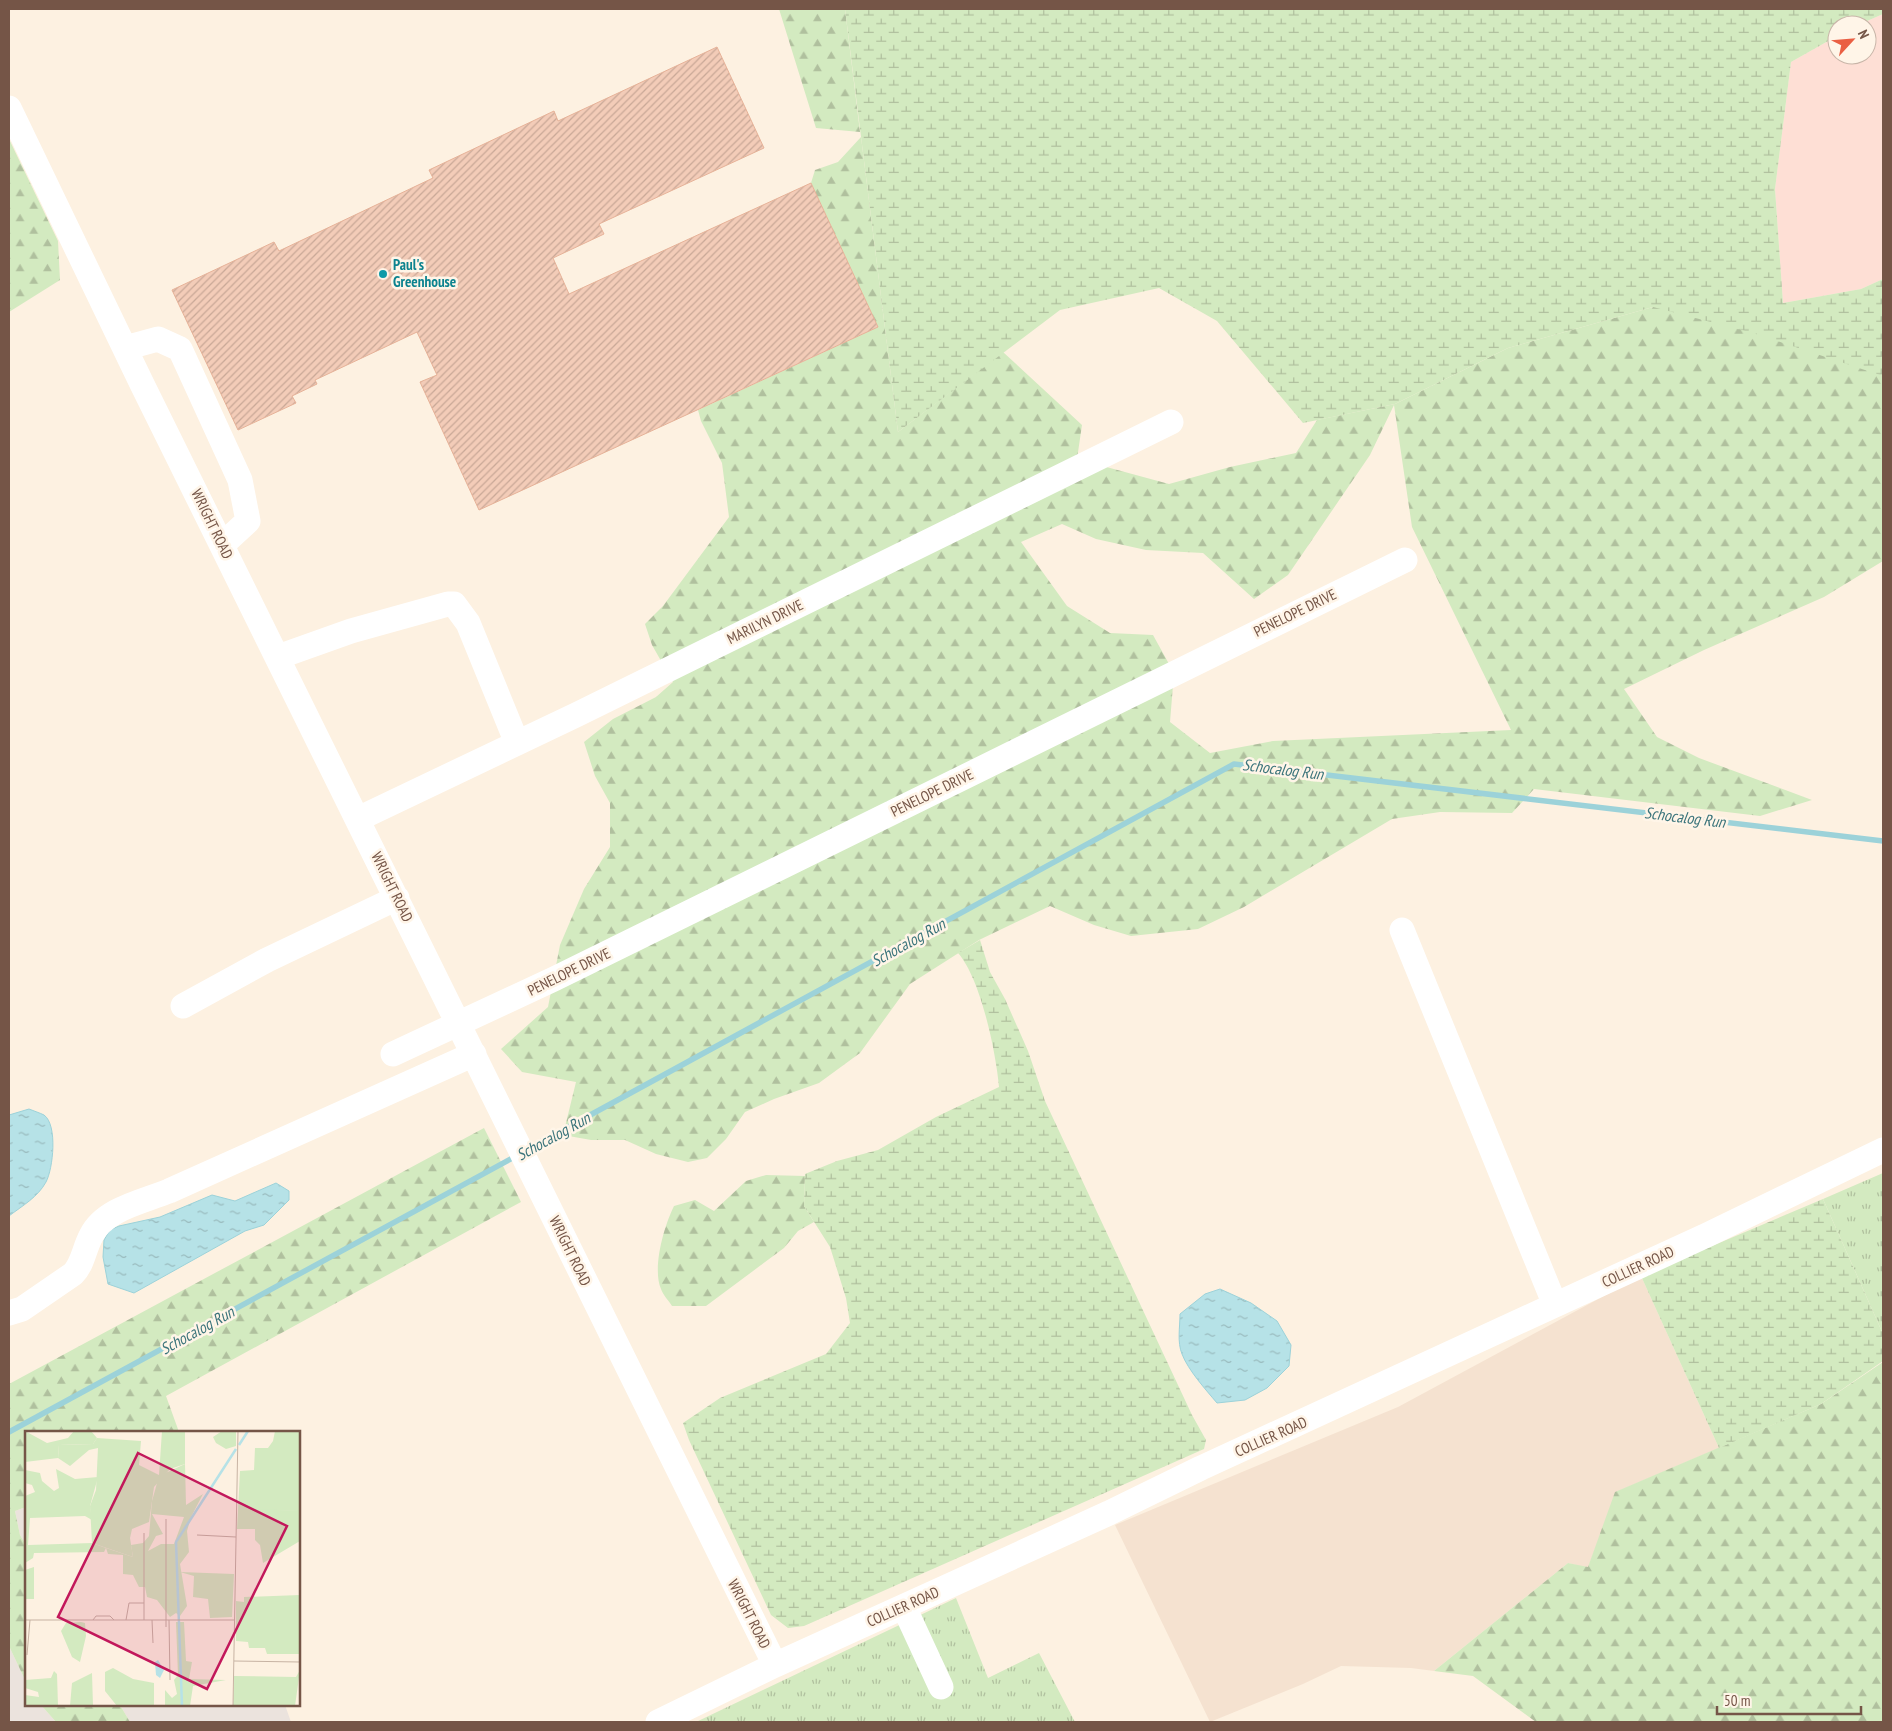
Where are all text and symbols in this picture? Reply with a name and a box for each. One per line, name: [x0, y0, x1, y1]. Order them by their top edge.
north arrow: [1827, 15, 1877, 65]
text: N: [1854, 27, 1873, 42]
place label: Paul's Greenhouse: [393, 255, 456, 291]
marker: Paul's Greenhouse: [377, 268, 389, 280]
street label: WRIGHT ROAD: [187, 486, 238, 562]
street label: PENELOPE DRIVE: [1250, 584, 1339, 641]
street label: MARILYN DRIVE: [724, 595, 806, 648]
water label: Schocalog Run: [1241, 754, 1325, 784]
street label: PENELOPE DRIVE: [887, 764, 976, 821]
water label: Schocalog Run: [1643, 802, 1727, 832]
street label: WRIGHT ROAD: [367, 849, 418, 925]
water label: Schocalog Run: [868, 913, 949, 970]
street label: PENELOPE DRIVE: [524, 943, 613, 1000]
water label: Schocalog Run: [513, 1107, 594, 1164]
street label: WRIGHT ROAD: [545, 1213, 596, 1289]
street label: COLLIER ROAD: [1599, 1242, 1677, 1291]
water label: Schocalog Run: [157, 1301, 238, 1358]
street label: COLLIER ROAD: [1232, 1412, 1310, 1461]
inset map: [25, 1431, 300, 1706]
street label: WRIGHT ROAD: [724, 1576, 775, 1652]
street label: COLLIER ROAD: [864, 1582, 942, 1631]
scale bar: [1717, 1684, 1861, 1716]
text: 50 m: [1724, 1691, 1750, 1710]

